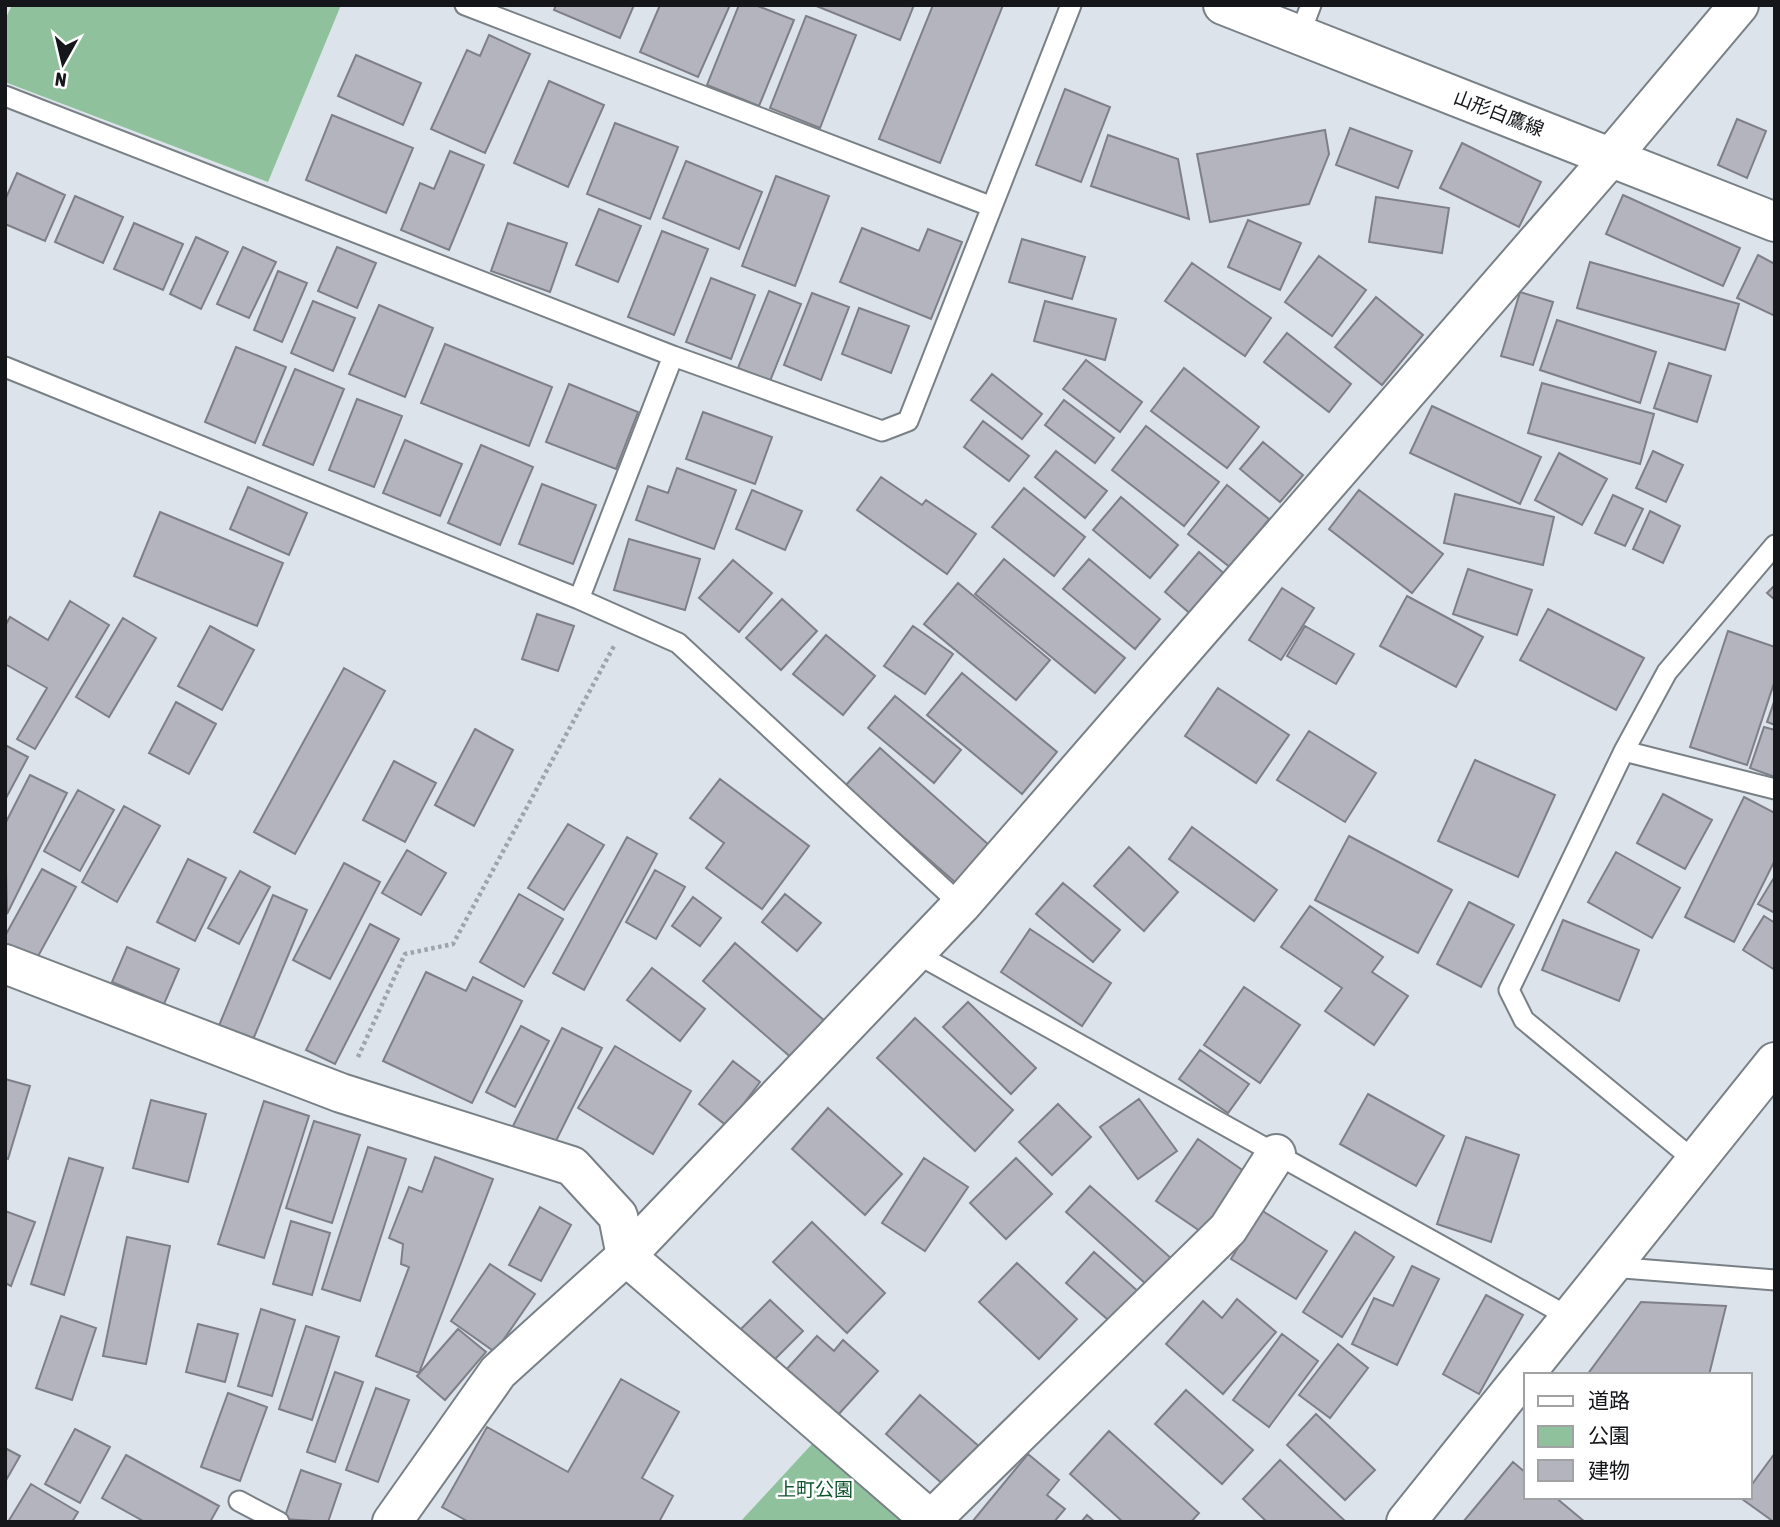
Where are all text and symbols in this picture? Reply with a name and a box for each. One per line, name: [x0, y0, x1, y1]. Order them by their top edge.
north arrow: [28, 28, 98, 98]
text: N: [54, 68, 68, 92]
street label: 山形白鷹線: [1451, 86, 1547, 140]
legend: [1524, 1373, 1752, 1499]
text: 道路: [1588, 1388, 1630, 1412]
text: 公園: [1588, 1423, 1630, 1447]
text: 建物: [1588, 1458, 1630, 1482]
park label: 上町公園: [777, 1478, 853, 1500]

